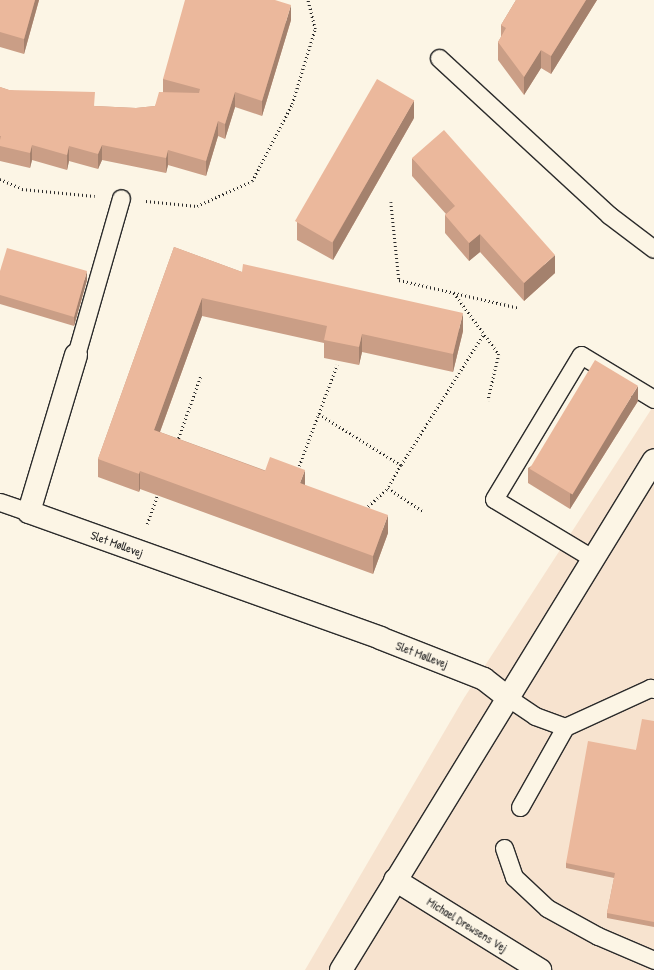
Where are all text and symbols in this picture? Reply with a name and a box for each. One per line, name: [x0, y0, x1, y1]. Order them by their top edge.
street label: Slet Møllevej: [89, 528, 145, 560]
street label: Slet Møllevej: [394, 638, 450, 672]
street label: Michael Drewsens Vej: [424, 894, 510, 956]

